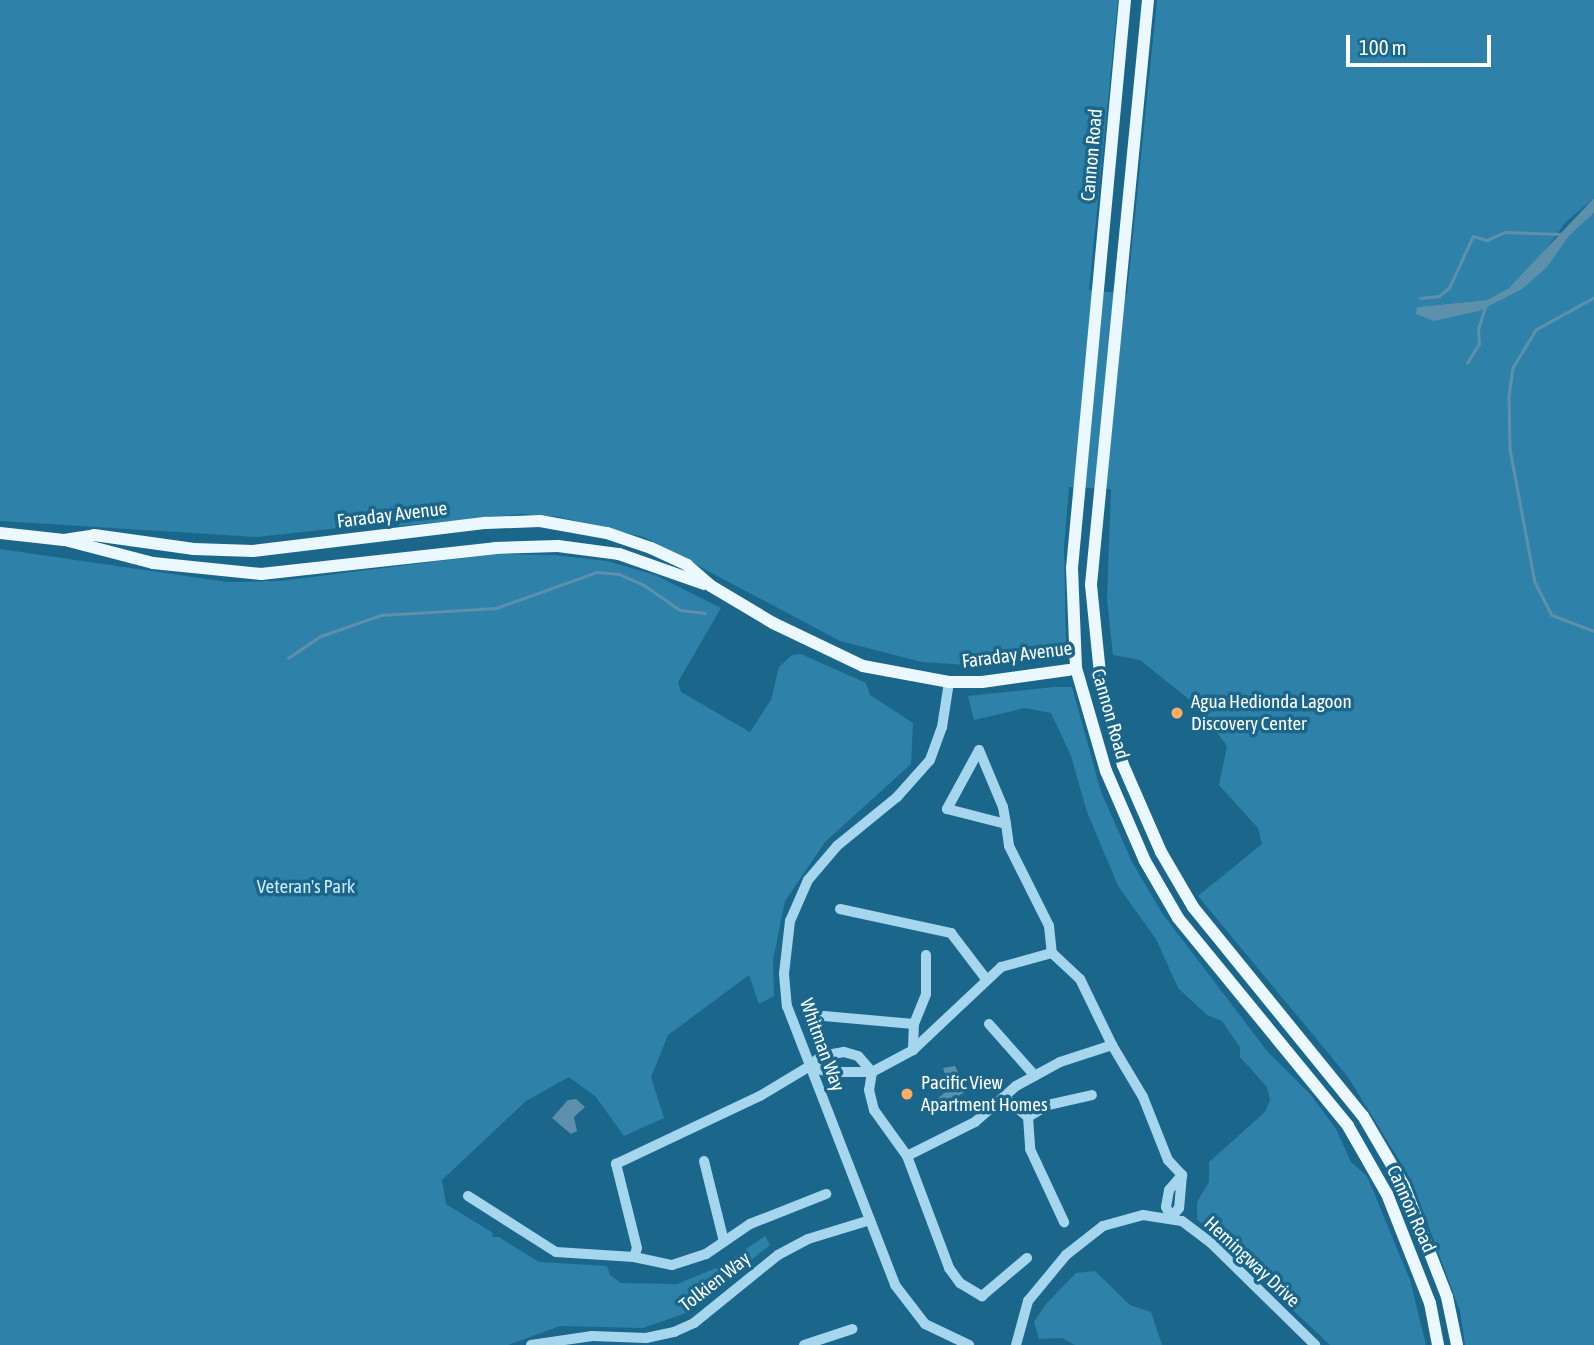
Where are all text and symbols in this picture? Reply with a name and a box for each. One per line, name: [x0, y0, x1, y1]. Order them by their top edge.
scale bar: [1349, 21, 1494, 65]
text: 100 m: [1359, 35, 1407, 59]
street label: Cannon Road: [1077, 108, 1107, 202]
street label: Faraday Avenue: [336, 497, 448, 533]
street label: Faraday Avenue: [961, 637, 1073, 673]
street label: Cannon Road: [1086, 666, 1134, 762]
place label: Agua Hedionda Lagoon Discovery Center: [1191, 691, 1352, 735]
marker: Agua Hedionda Lagoon Discovery Center: [1169, 705, 1185, 721]
park label: Veteran's Park: [257, 876, 355, 898]
street label: Whitman Way: [795, 996, 849, 1094]
place label: Pacific View Apartment Homes: [921, 1072, 1048, 1116]
marker: Pacific View Apartment Homes: [899, 1086, 915, 1102]
street label: Cannon Road: [1382, 1162, 1440, 1256]
street label: Hemingway Drive: [1199, 1212, 1305, 1312]
street label: Tolkien Way: [675, 1247, 755, 1317]

